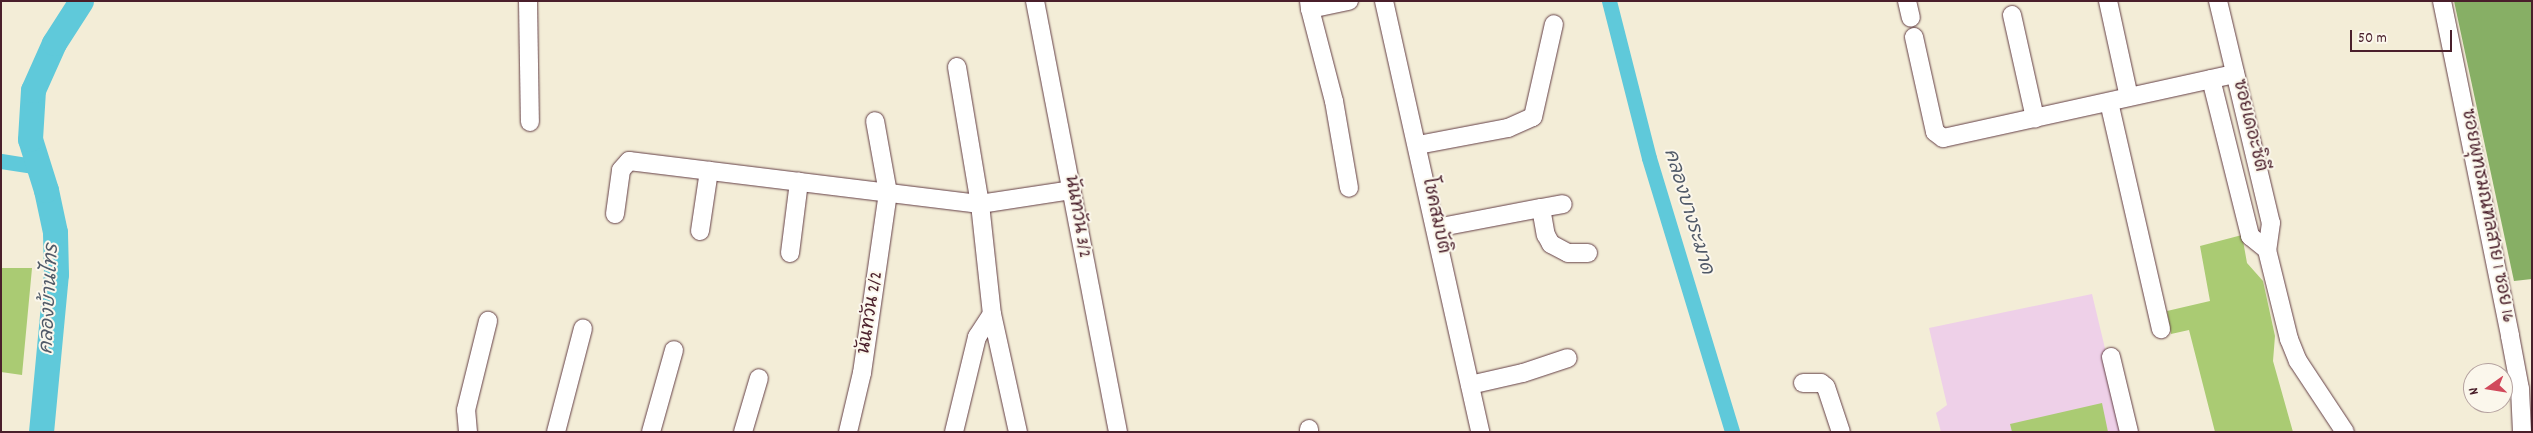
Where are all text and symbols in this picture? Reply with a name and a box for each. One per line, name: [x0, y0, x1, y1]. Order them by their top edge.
scale bar: [2353, 20, 2456, 52]
text: 50 m: [2358, 28, 2387, 50]
street label: ซอยเดอะซิตี: [2226, 78, 2270, 174]
street label: ซอยพุทธมณฑลสาย 1 ซอย 16: [2455, 107, 2517, 325]
water label: คลองบางระมาด: [1657, 147, 1717, 277]
street label: นันทวัน 3/2: [1058, 174, 1094, 260]
street label: โชคสมบัติ: [1415, 176, 1453, 256]
water label: คลองบ้านไทร: [37, 243, 65, 355]
street label: นันทวัน 2/2: [855, 270, 889, 356]
north arrow: [2463, 363, 2513, 413]
text: N: [2464, 386, 2485, 397]

